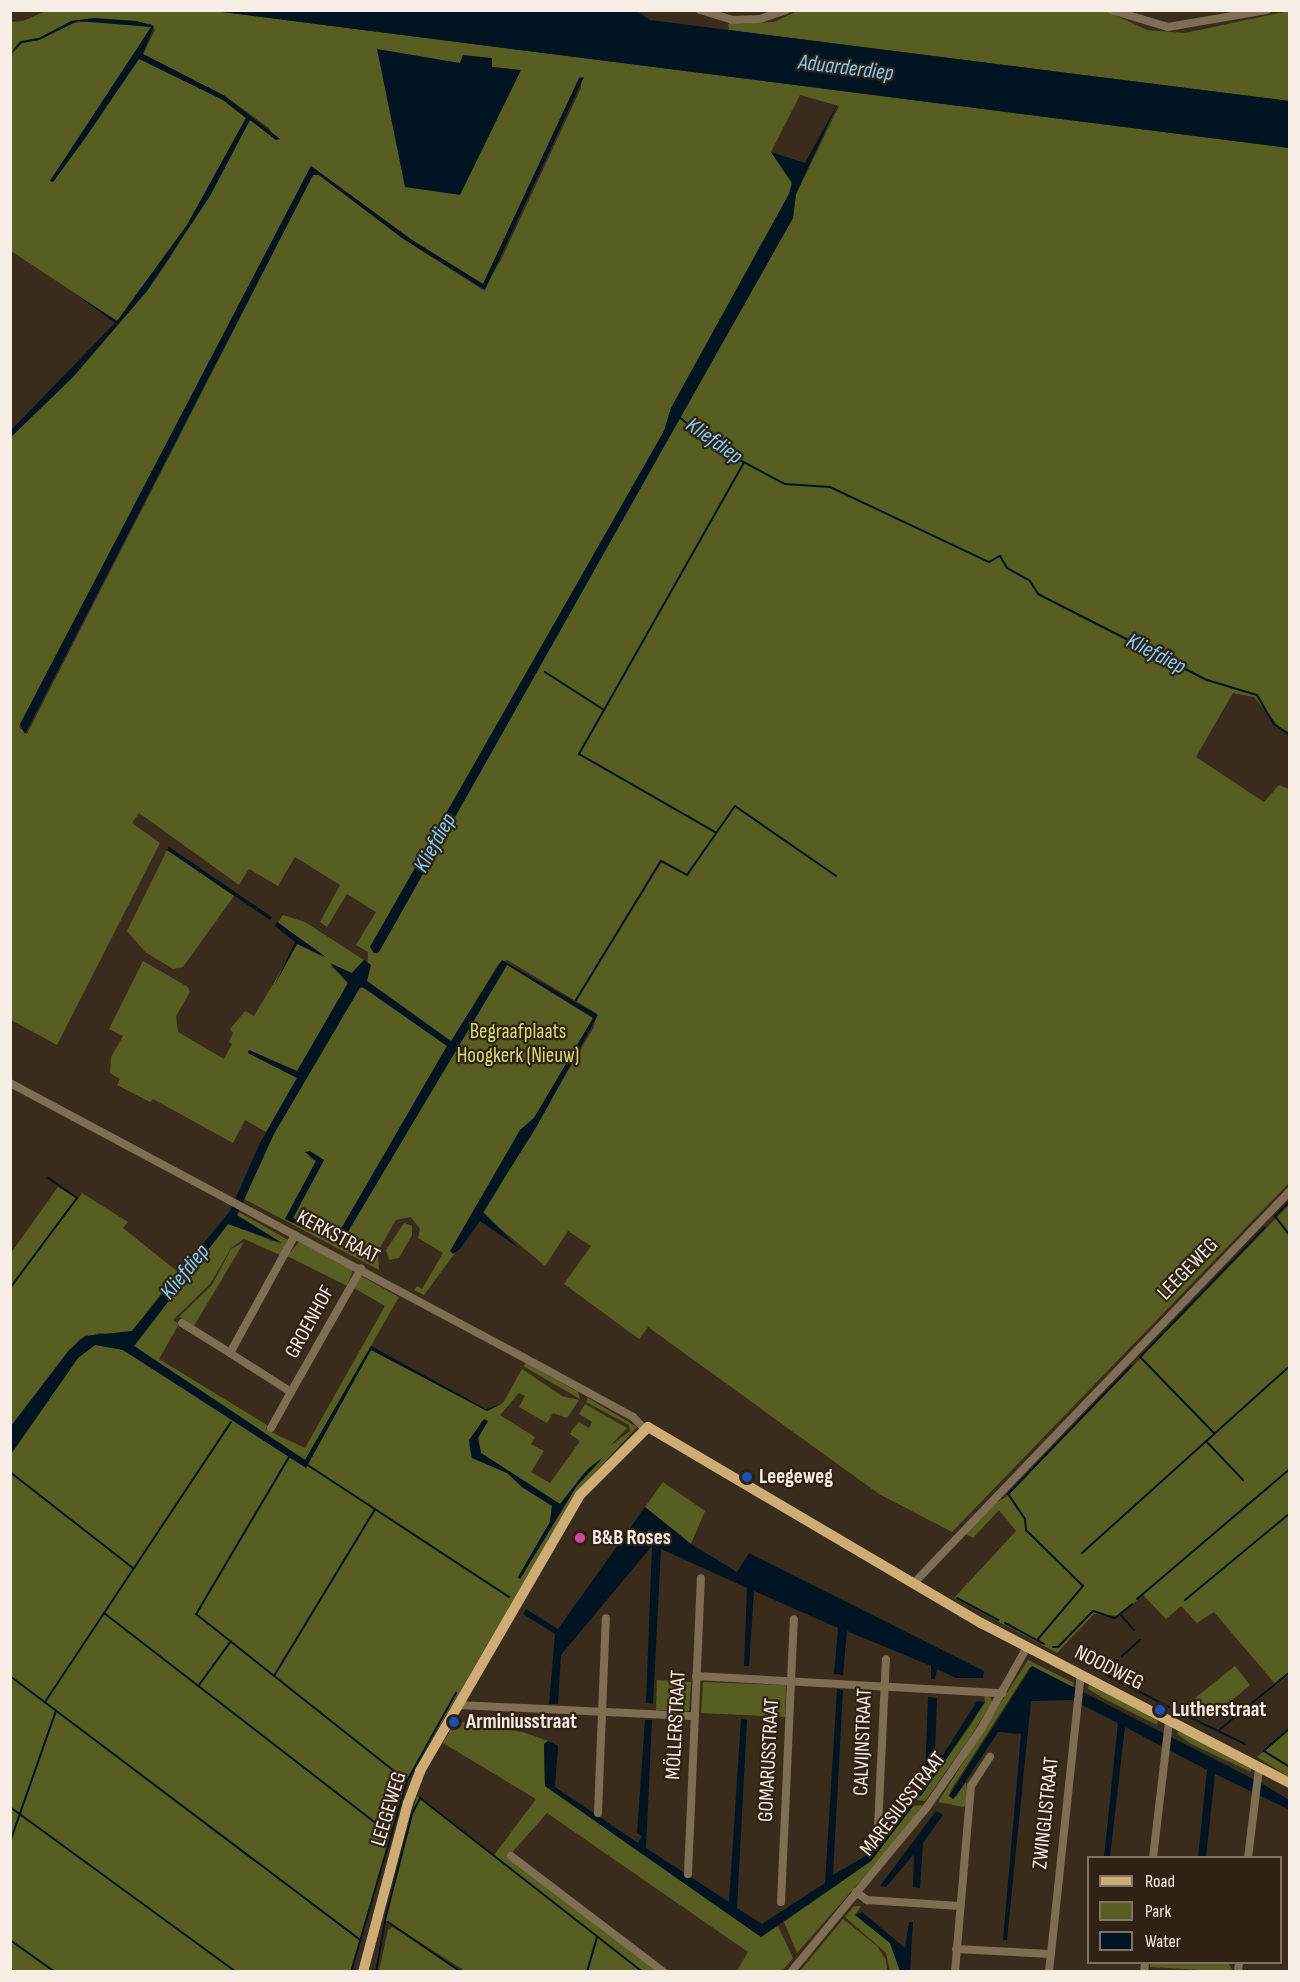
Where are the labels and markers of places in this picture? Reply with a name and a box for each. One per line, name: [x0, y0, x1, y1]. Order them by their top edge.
place label: Leegeweg: [759, 1464, 833, 1490]
marker: Leegeweg: [740, 1470, 754, 1484]
place label: B&B Roses: [592, 1525, 671, 1551]
marker: B&B Roses: [573, 1531, 587, 1545]
place label: Lutherstraat: [1172, 1697, 1266, 1723]
marker: Lutherstraat: [1153, 1703, 1167, 1717]
place label: Arminiusstraat: [466, 1709, 577, 1735]
marker: Arminiusstraat: [447, 1715, 461, 1729]

